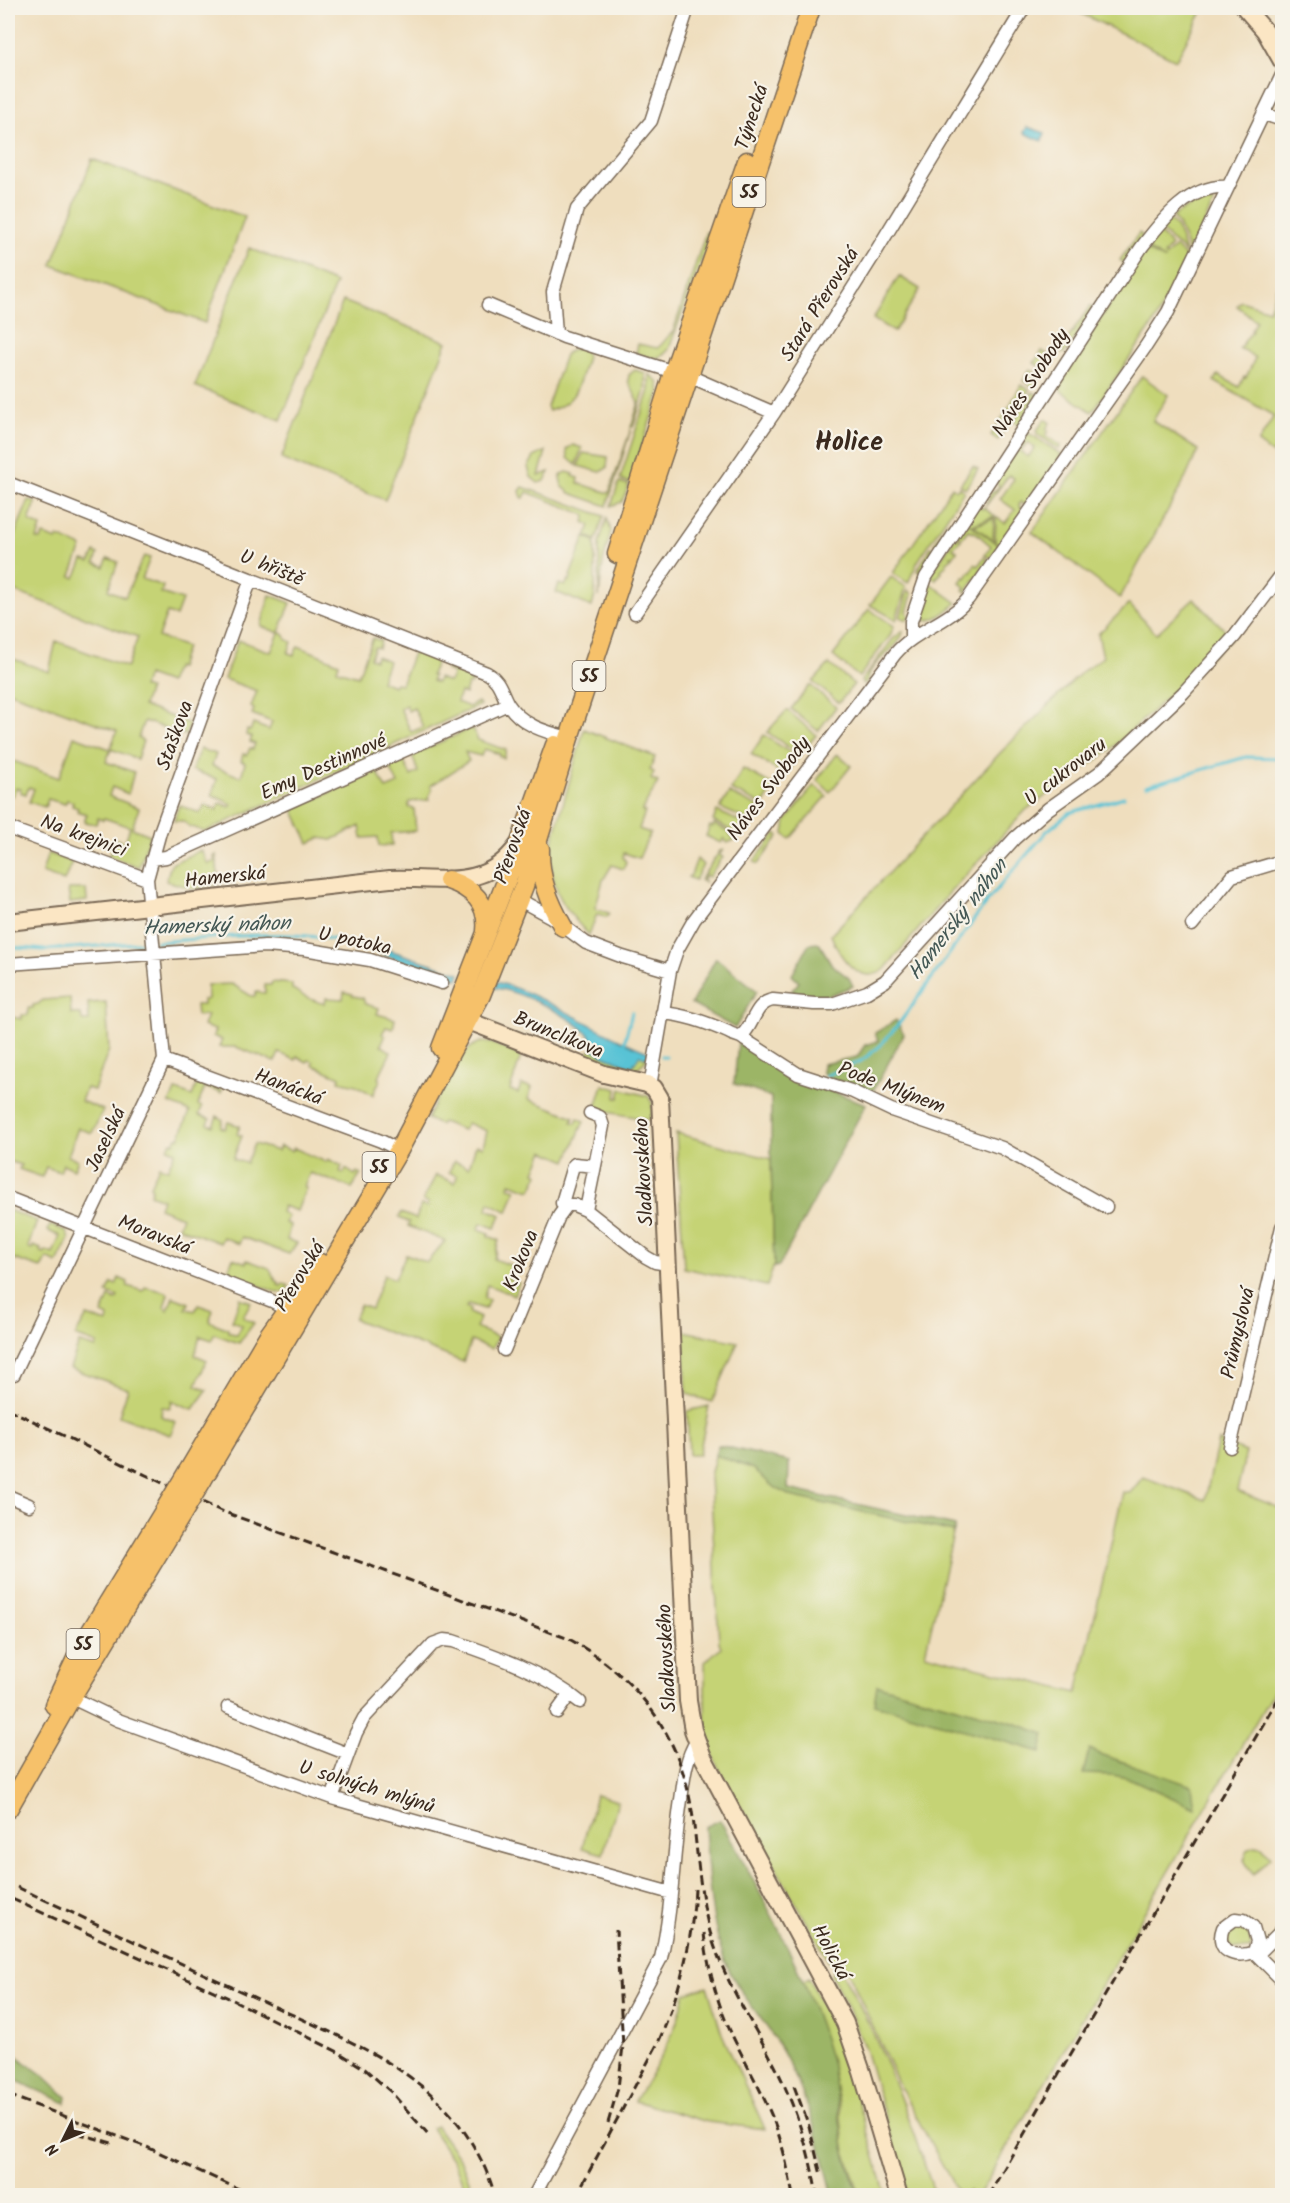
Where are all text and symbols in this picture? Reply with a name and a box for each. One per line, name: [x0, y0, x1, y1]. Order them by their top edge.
street label: Týnecká: [727, 79, 779, 155]
road number: 55: [732, 177, 766, 207]
street label: Stará Přerovská: [773, 240, 869, 368]
street label: Náves Svobody: [984, 322, 1079, 444]
district label: Holice: [815, 422, 883, 464]
street label: U hřiště: [234, 541, 309, 597]
road number: 55: [572, 661, 606, 691]
street label: Staškova: [148, 696, 203, 775]
street label: Emy Destinnové: [255, 725, 393, 810]
street label: Náves Svobody: [720, 730, 820, 848]
street label: U cukrovaru: [1018, 730, 1115, 815]
street label: Přerovská: [486, 803, 542, 889]
street label: Na krejnici: [36, 806, 132, 868]
water label: Hamerský náhon: [900, 850, 1018, 988]
street label: Hamerská: [183, 858, 269, 898]
water label: Hamerský náhon: [143, 907, 293, 946]
street label: U potoka: [315, 919, 394, 965]
street label: Brunclíkova: [508, 1003, 608, 1068]
street label: Pode Mlýnem: [833, 1054, 950, 1124]
street label: Hanácká: [250, 1060, 328, 1116]
street label: Jaselská: [78, 1101, 136, 1178]
street label: Sladkovského: [626, 1117, 664, 1227]
road number: 55: [362, 1152, 395, 1182]
street label: Moravská: [113, 1207, 197, 1266]
street label: Krokova: [495, 1225, 549, 1296]
street label: Přerovská: [267, 1234, 335, 1319]
street label: Průmyslová: [1213, 1283, 1265, 1382]
street label: Sladkovského: [649, 1603, 687, 1713]
road number: 55: [66, 1629, 100, 1659]
street label: U solných mlýnů: [295, 1752, 439, 1824]
street label: Holická: [802, 1919, 859, 1988]
north arrow: [33, 2110, 93, 2170]
text: N: [41, 2137, 66, 2161]

